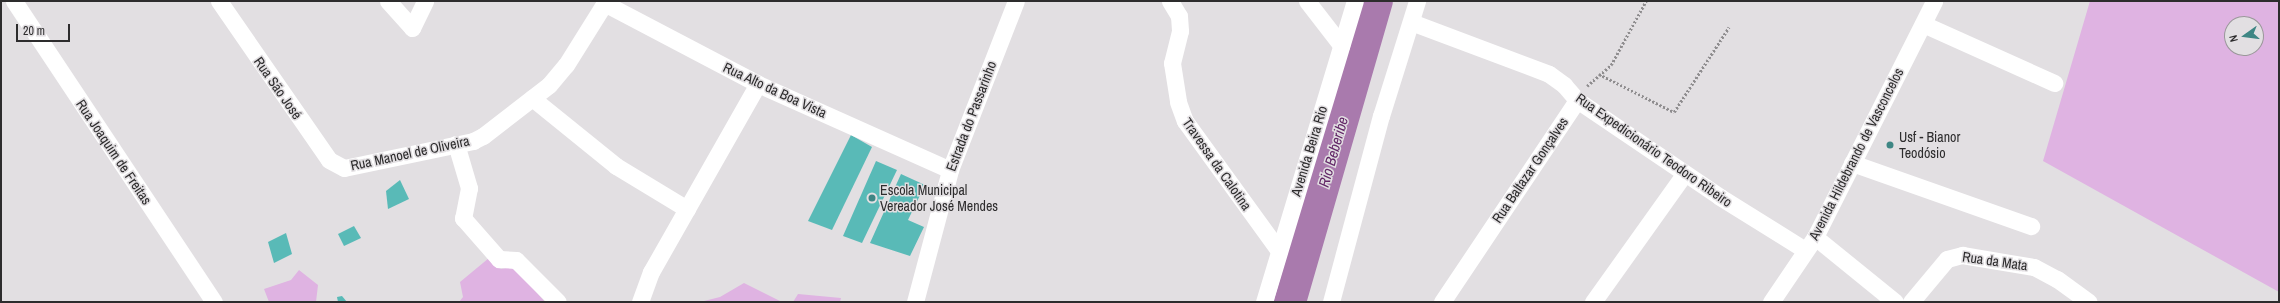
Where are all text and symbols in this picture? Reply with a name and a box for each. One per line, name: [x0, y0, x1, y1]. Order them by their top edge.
scale bar: [18, 16, 72, 42]
north arrow: [2224, 16, 2264, 56]
text: 20 m: [23, 23, 45, 39]
text: N: [2226, 34, 2241, 44]
street label: Rua São José: [250, 54, 306, 122]
street label: Estrada do Passarinho: [942, 58, 1000, 174]
street label: Rua Alto da Boa Vista: [720, 59, 830, 121]
street label: Avenida Hildebrando de Vasconcelos: [1805, 65, 1907, 243]
street label: Rua Expedicionário Teodoro Ribeiro: [1573, 89, 1735, 211]
street label: Rua Joaquim de Freitas: [73, 96, 155, 208]
street label: Avenida Beira Rio: [1287, 104, 1331, 198]
street label: Rua Baltazar Gonçalves: [1488, 114, 1572, 226]
street label: Travessa da Calotina: [1179, 115, 1255, 213]
water label: Rio Beberibe: [1314, 115, 1352, 189]
place label: Usf - Bianor Teodósio: [1899, 129, 1960, 162]
street label: Rua Manoel de Oliveira: [349, 132, 471, 174]
marker: Usf - Bianor Teodósio: [1884, 139, 1896, 151]
place label: Escola Municipal Vereador José Mendes: [880, 182, 998, 214]
marker: Escola Municipal Vereador José Mendes: [867, 193, 877, 203]
street label: Rua da Mata: [1961, 248, 2029, 274]

